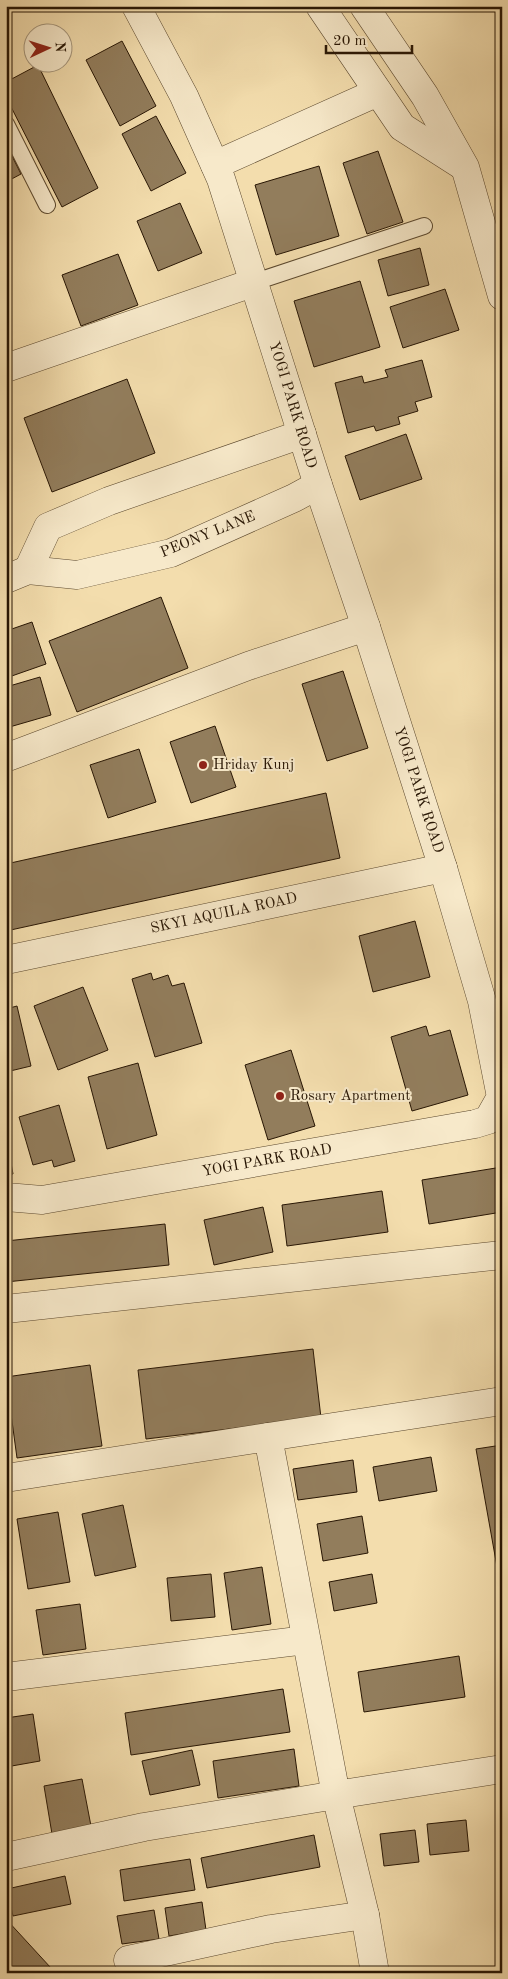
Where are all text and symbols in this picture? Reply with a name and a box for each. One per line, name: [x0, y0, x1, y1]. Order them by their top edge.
north arrow: [22, 22, 72, 72]
scale bar: [326, 22, 412, 54]
text: 20 m: [333, 34, 367, 49]
text: N: [53, 41, 67, 53]
street label: YOGI PARK ROAD: [266, 340, 318, 470]
street label: PEONY LANE: [158, 509, 258, 561]
street label: YOGI PARK ROAD: [390, 725, 446, 855]
place label: Hriday Kunj: [213, 758, 294, 773]
marker: Hriday Kunj: [197, 759, 209, 771]
street label: SKYI AQUILA ROAD: [149, 891, 299, 937]
place label: Rosary Apartment: [290, 1089, 411, 1104]
marker: Rosary Apartment: [274, 1090, 286, 1102]
street label: YOGI PARK ROAD: [201, 1142, 333, 1180]

